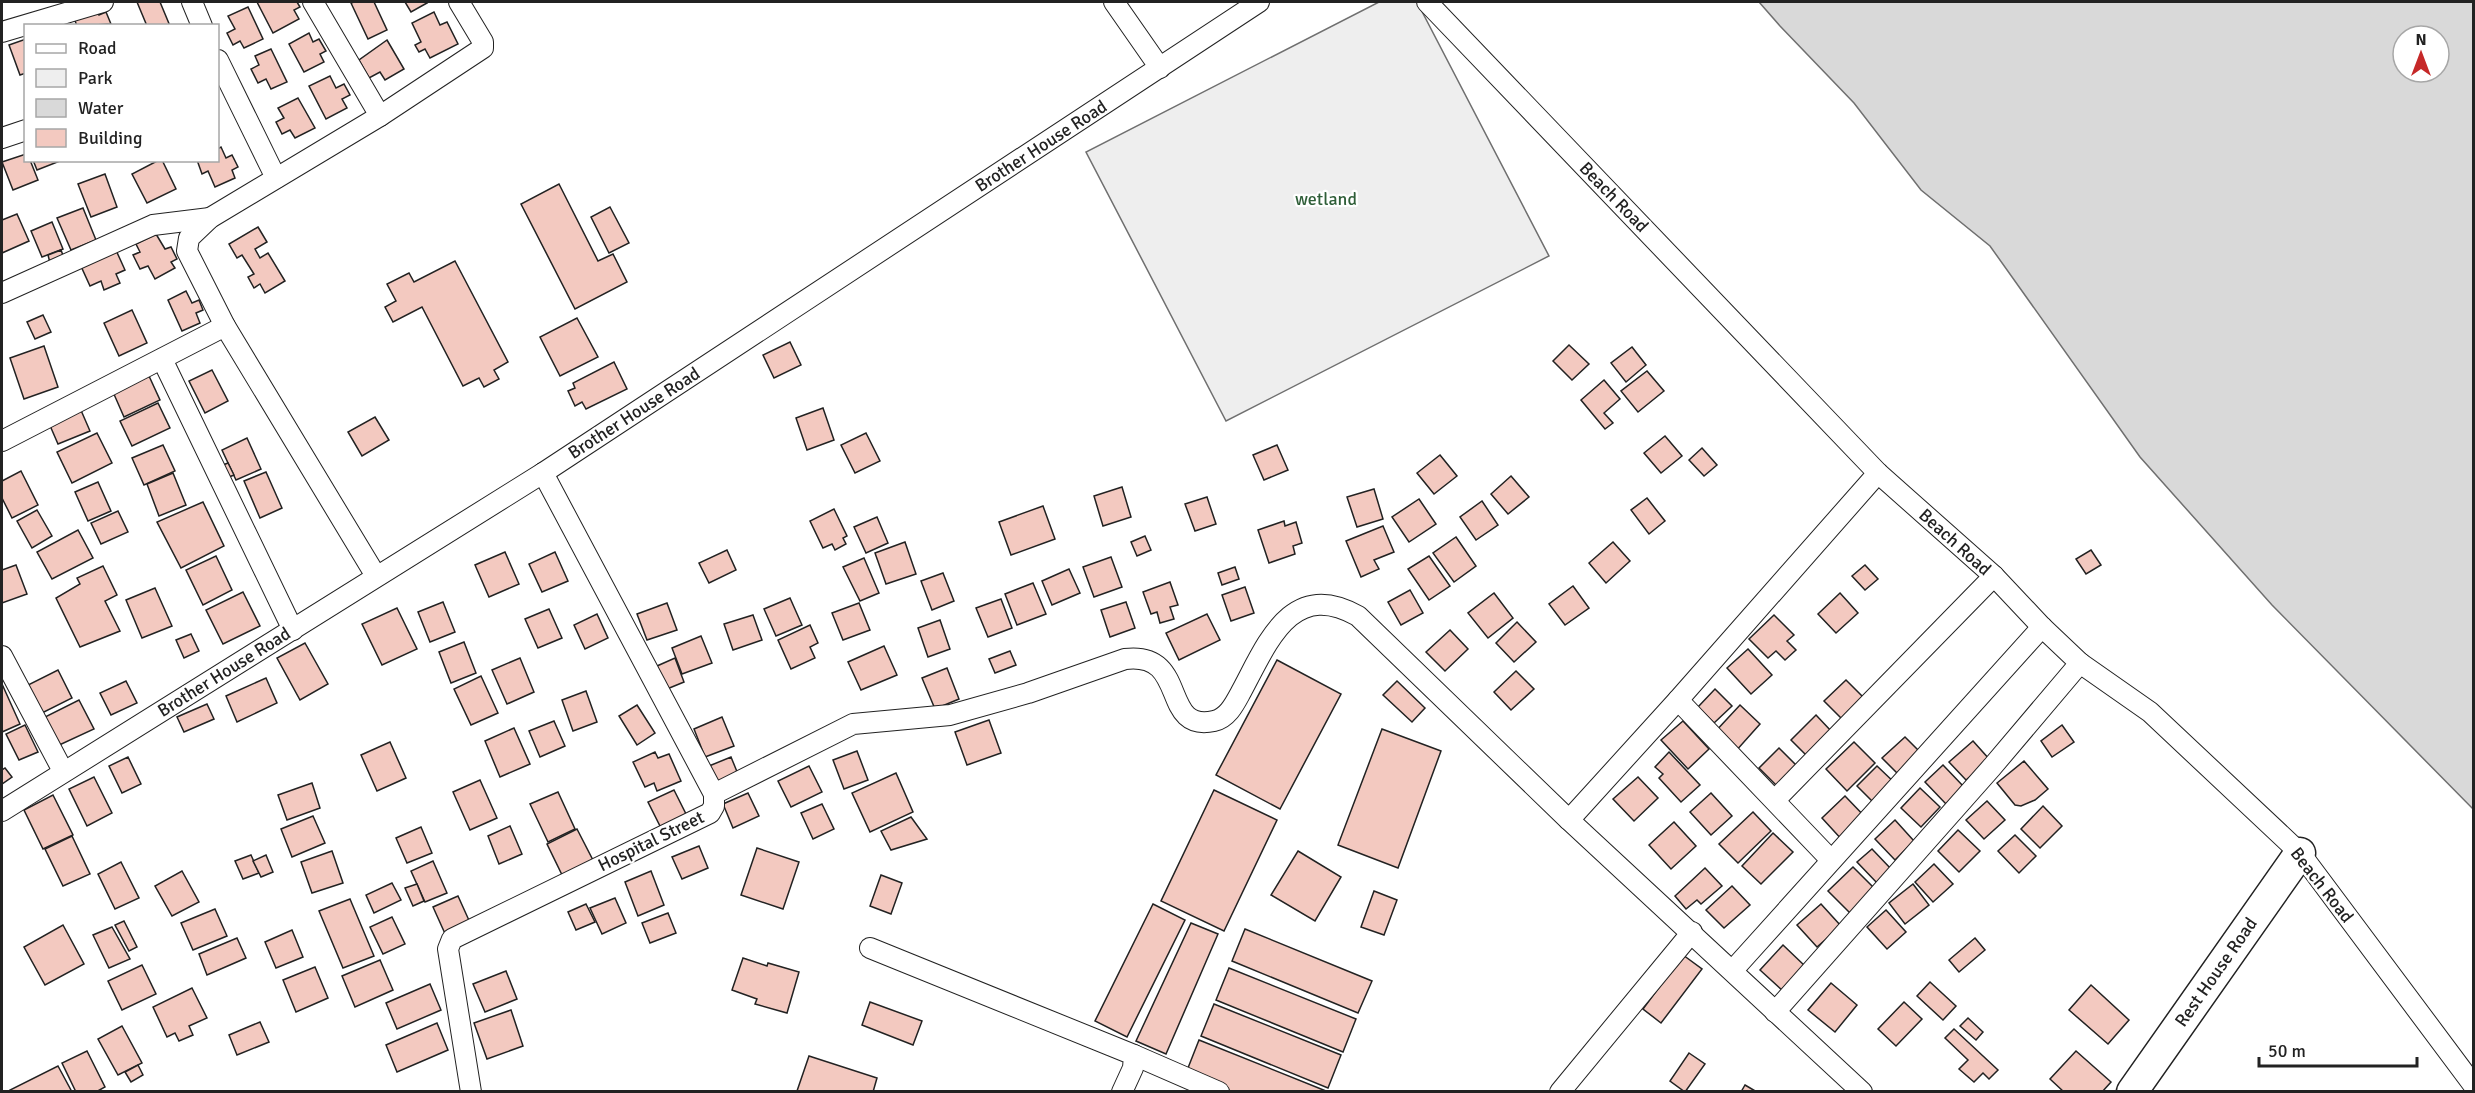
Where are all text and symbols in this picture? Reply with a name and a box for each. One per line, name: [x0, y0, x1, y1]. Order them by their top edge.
legend: [24, 24, 219, 162]
north arrow: [2391, 24, 2451, 84]
text: N: [2415, 30, 2427, 50]
text: Road: [78, 37, 117, 59]
text: Park: [78, 67, 113, 89]
street label: Brother House Road: [971, 95, 1111, 197]
text: Water: [78, 97, 124, 119]
text: Building: [78, 127, 142, 149]
street label: Beach Road: [1575, 157, 1653, 237]
park label: wetland: [1295, 188, 1357, 210]
street label: Brother House Road: [564, 362, 704, 464]
street label: Beach Road: [1914, 504, 1996, 580]
street label: Brother House Road: [154, 622, 294, 722]
street label: Hospital Street: [594, 806, 708, 876]
street label: Beach Road: [2286, 843, 2358, 927]
street label: Rest House Road: [2170, 913, 2262, 1031]
scale bar: [2259, 1030, 2416, 1068]
text: 50 m: [2268, 1040, 2306, 1062]

